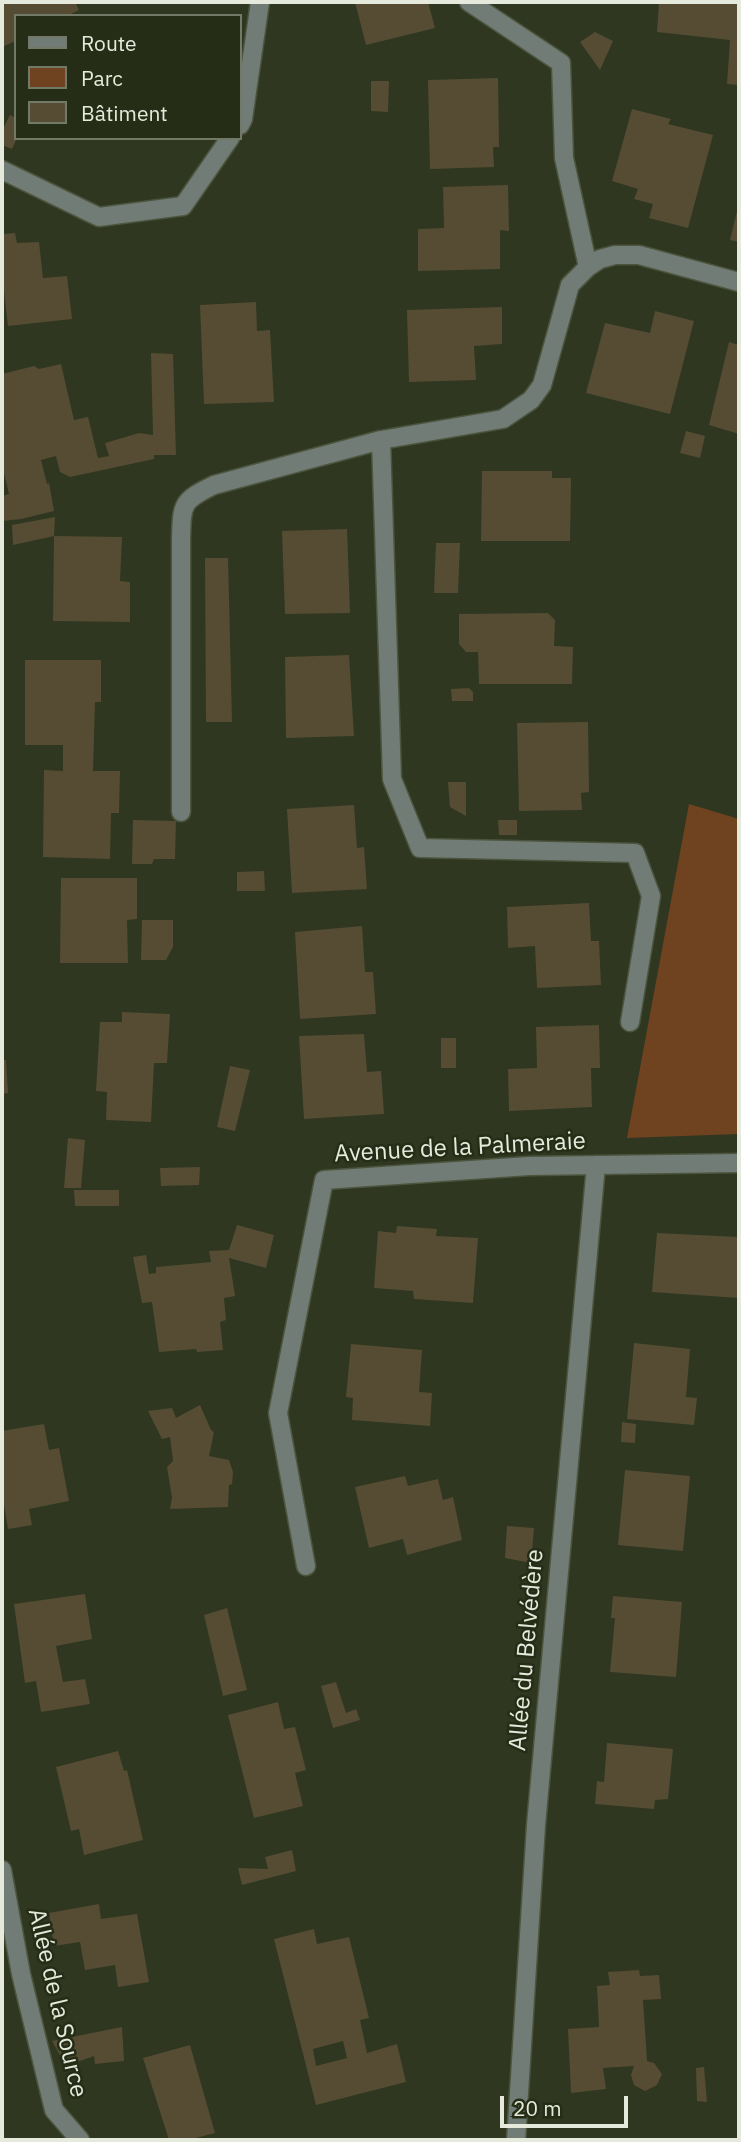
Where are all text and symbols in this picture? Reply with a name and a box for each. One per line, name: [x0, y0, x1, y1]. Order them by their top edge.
legend: [14, 14, 242, 140]
text: Route: [81, 29, 137, 57]
text: Parc: [81, 64, 123, 92]
text: Bâtiment: [81, 99, 168, 127]
street label: Avenue de la Palmeraie: [333, 1127, 587, 1169]
street label: Allée du Belvédère: [504, 1548, 550, 1752]
street label: Allée de la Source: [21, 1906, 93, 2100]
scale bar: [503, 2082, 631, 2126]
text: 20 m: [513, 2094, 562, 2122]

